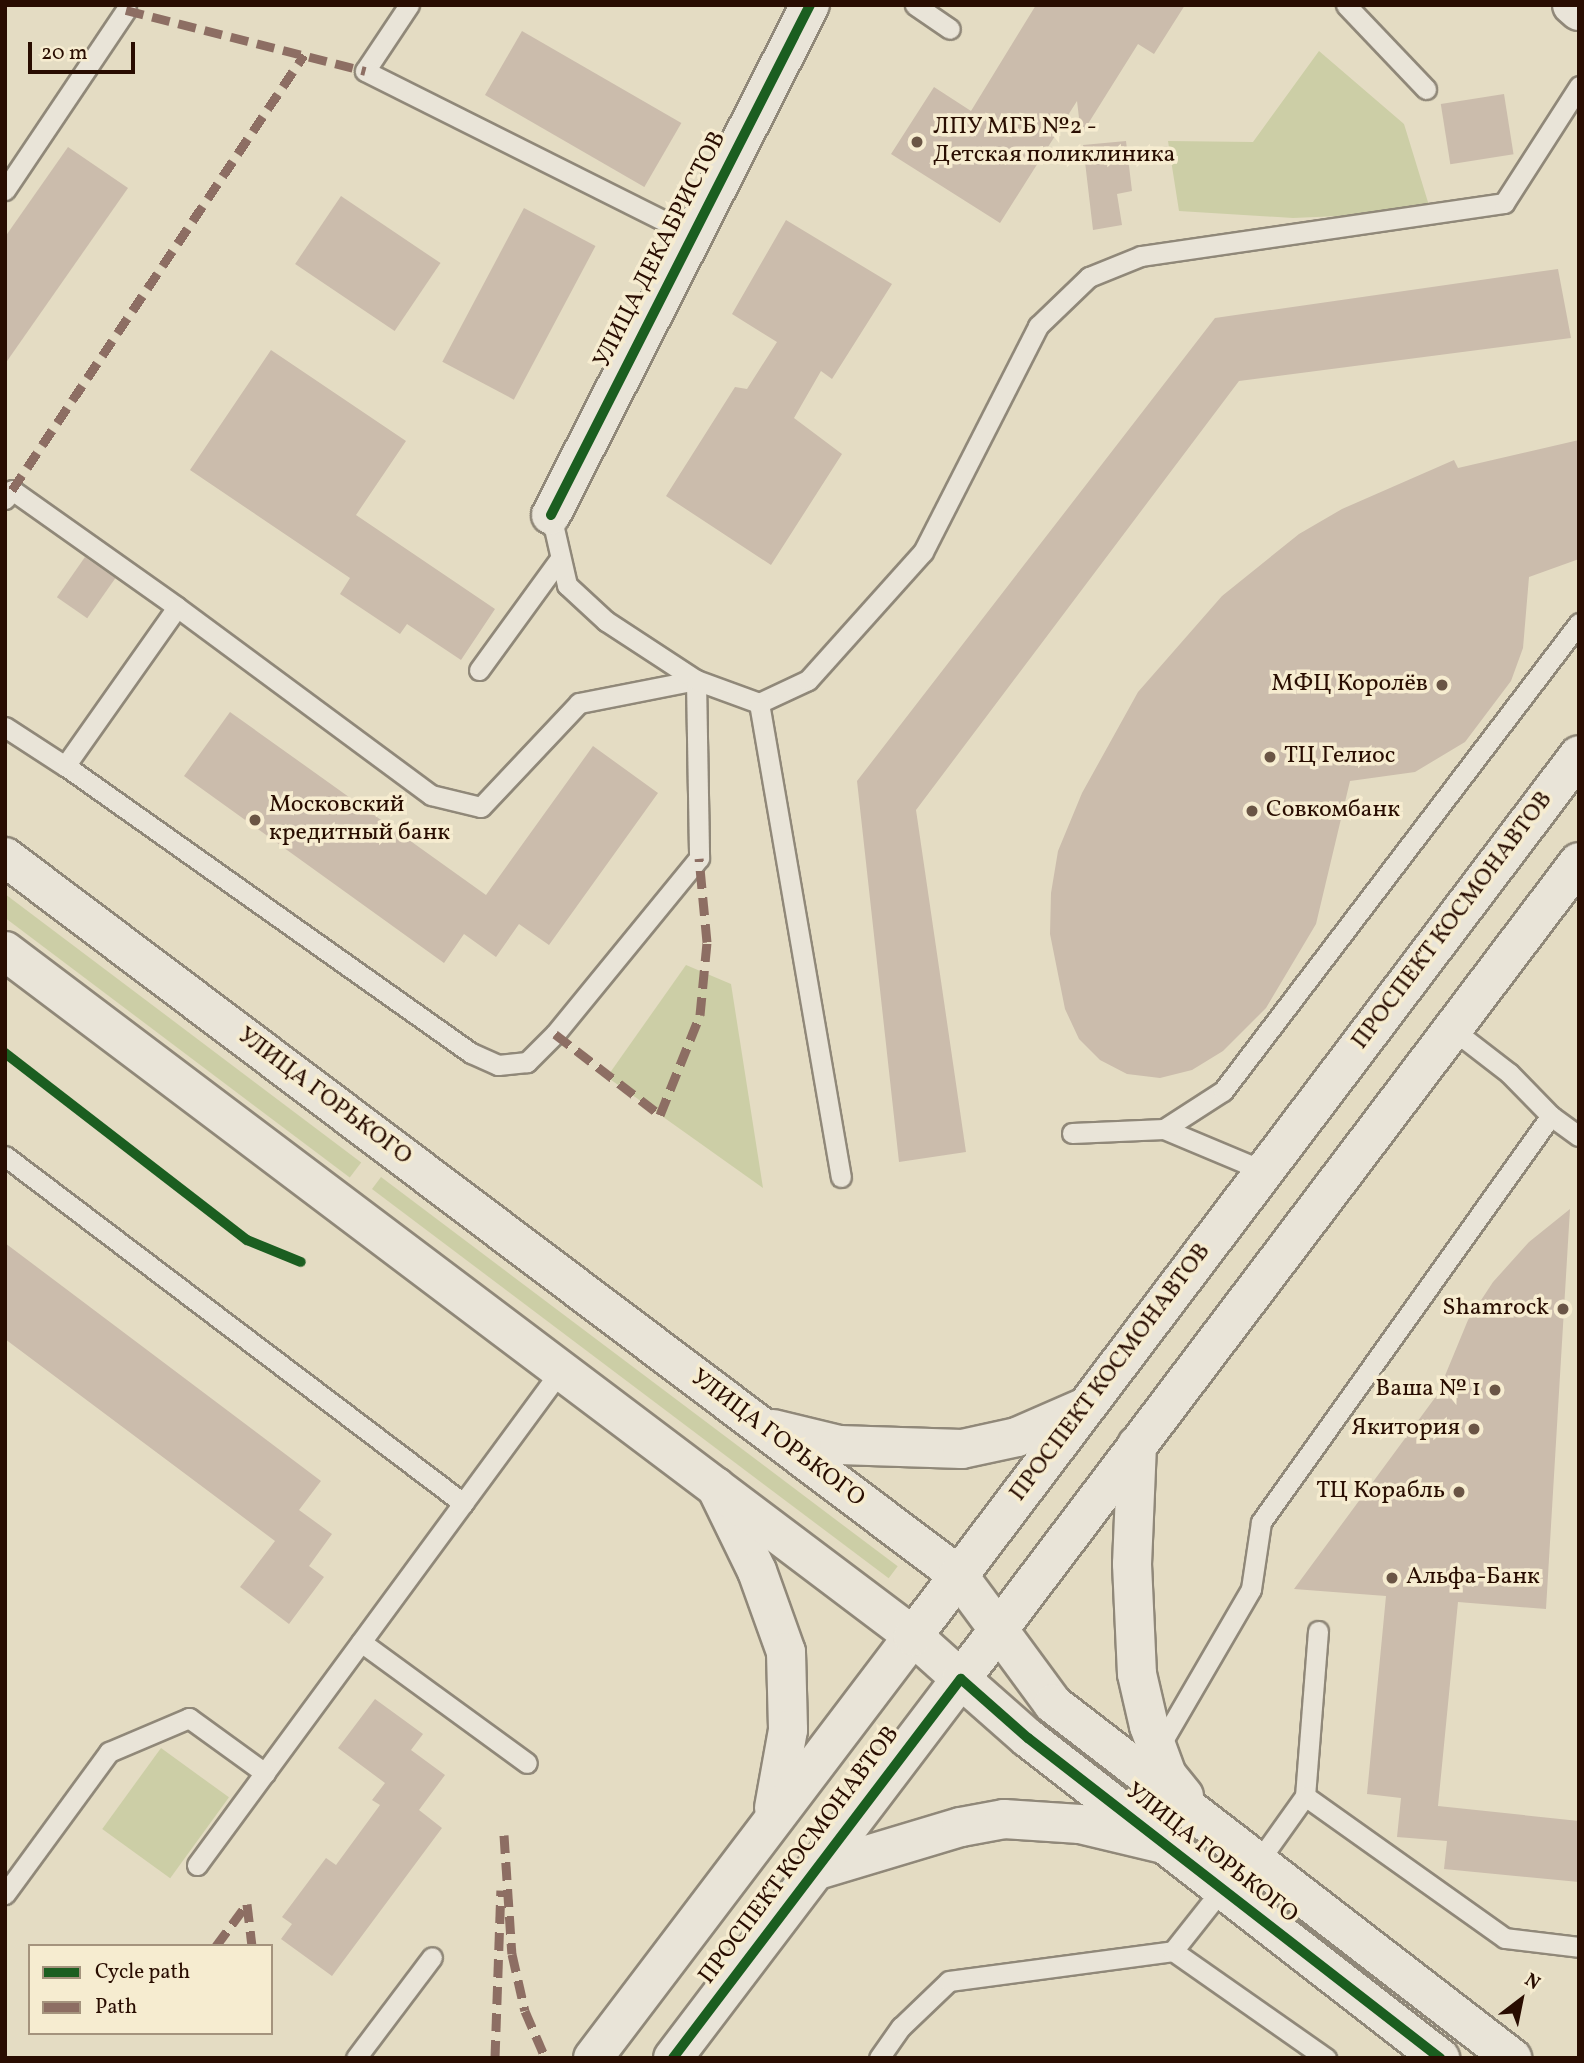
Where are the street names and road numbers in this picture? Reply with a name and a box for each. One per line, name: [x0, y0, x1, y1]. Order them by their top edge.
street label: УЛИЦА ДЕКАБРИСТОВ: [589, 127, 733, 373]
street label: ПРОСПЕКТ КОСМОНАВТОВ: [1346, 786, 1560, 1056]
street label: УЛИЦА ГОРЬКОГО: [231, 1022, 417, 1172]
street label: ПРОСПЕКТ КОСМОНАВТОВ: [1004, 1238, 1218, 1508]
street label: УЛИЦА ГОРЬКОГО: [684, 1364, 870, 1514]
street label: ПРОСПЕКТ КОСМОНАВТОВ: [693, 1721, 907, 1991]
street label: УЛИЦА ГОРЬКОГО: [1119, 1778, 1303, 1930]

